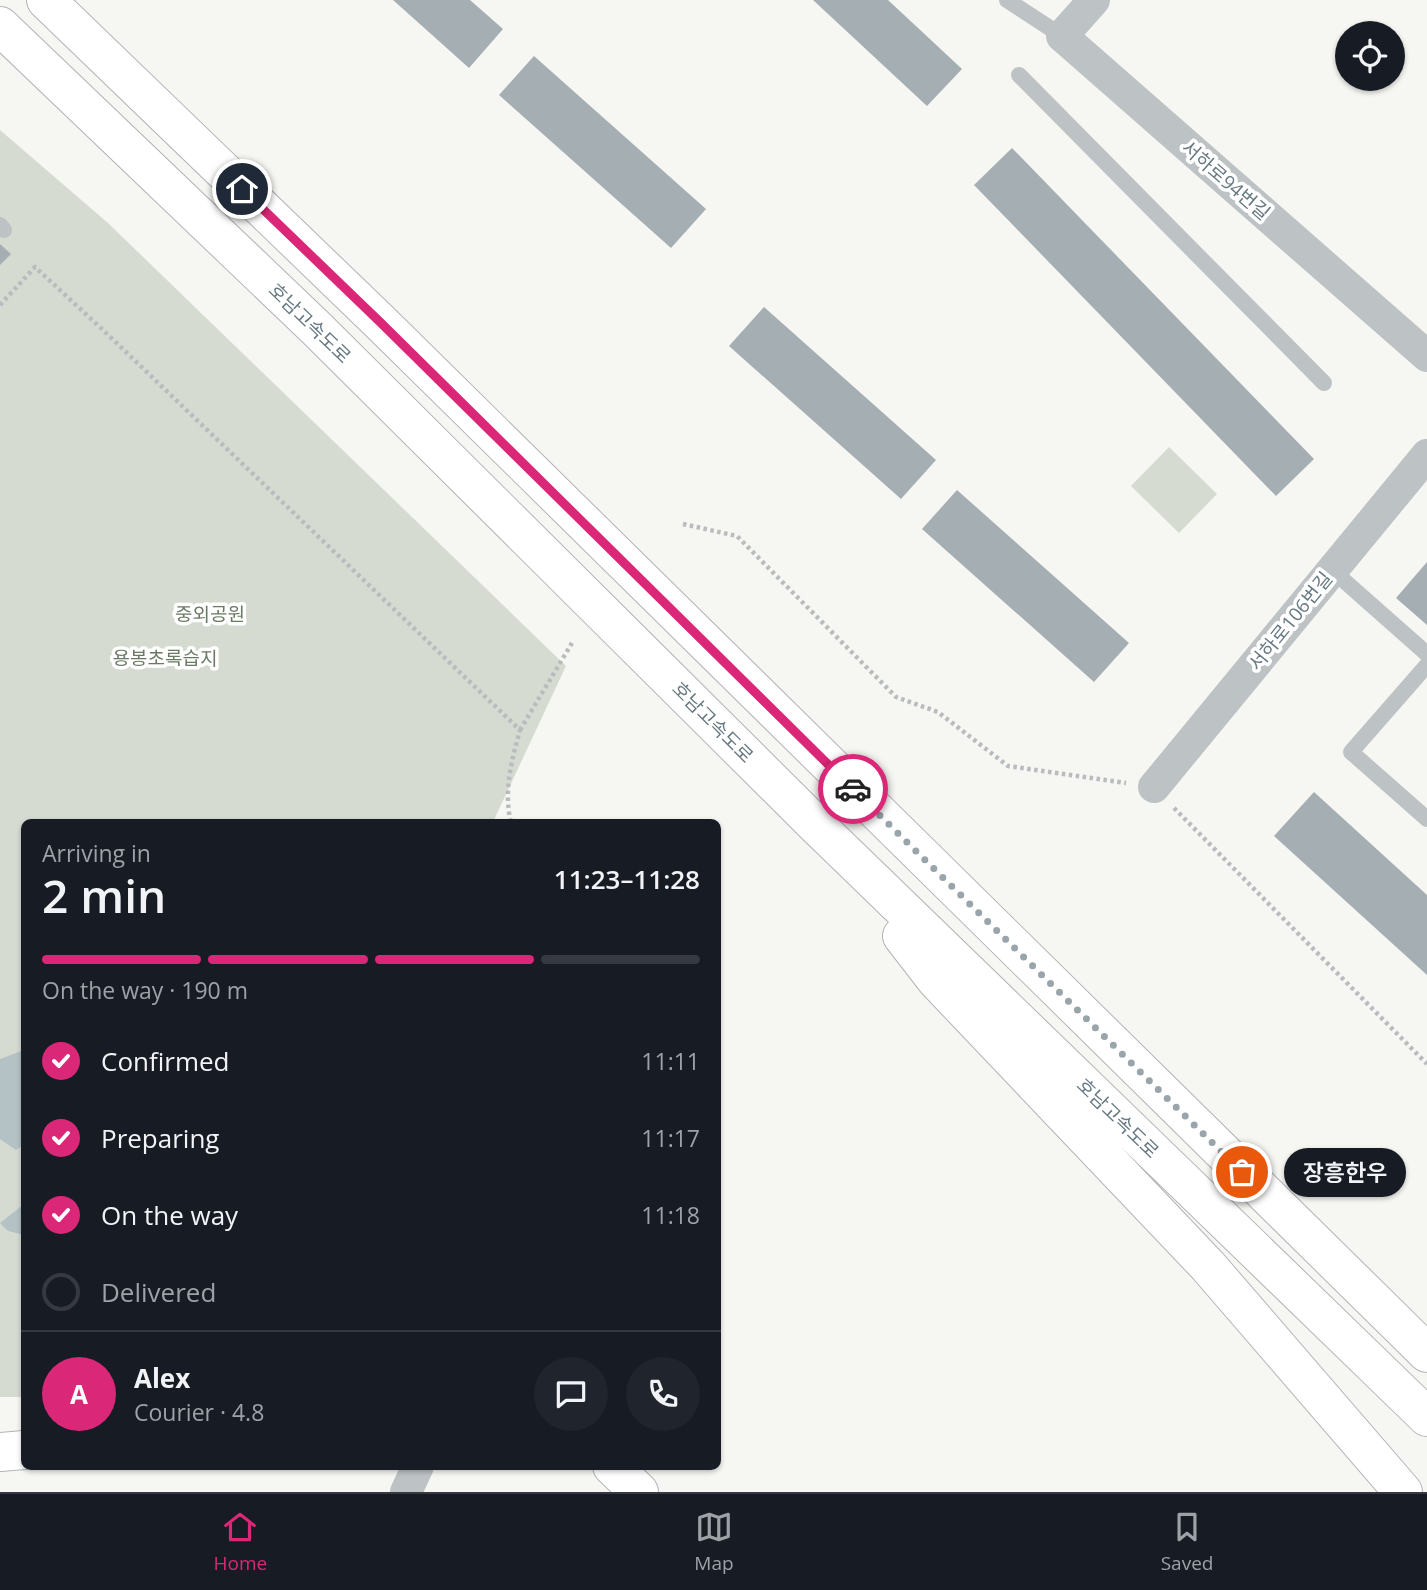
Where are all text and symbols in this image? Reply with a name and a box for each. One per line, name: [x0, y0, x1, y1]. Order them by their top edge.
map controls: [1335, 21, 1405, 91]
button: locate: [1335, 21, 1405, 91]
street label: 서하로94번길: [1176, 134, 1276, 226]
pin: [212, 159, 272, 219]
icon: home: [223, 170, 261, 208]
street label: 호남고속도로: [263, 277, 357, 369]
street label: 서하로106번길: [1242, 566, 1338, 676]
park label: 중외공원: [175, 601, 245, 627]
park label: 용봉초록습지: [113, 645, 217, 671]
street label: 호남고속도로: [667, 676, 759, 768]
courier: [818, 754, 888, 824]
icon: car: [834, 770, 872, 808]
text: Arriving in: [42, 837, 151, 869]
text: 11:23–11:28: [554, 861, 700, 897]
text: 2 min: [42, 864, 166, 926]
text: On the way · 190 m: [42, 974, 248, 1006]
icon: check: [42, 1042, 80, 1080]
text: Confirmed: [101, 1043, 229, 1079]
text: 11:11: [641, 1045, 700, 1077]
street label: 호남고속도로: [1071, 1072, 1165, 1164]
icon: check: [42, 1119, 80, 1157]
text: Preparing: [101, 1120, 219, 1156]
text: 11:17: [641, 1122, 700, 1154]
pin: [1212, 1142, 1272, 1202]
callout: 장흥한우: [1284, 1148, 1406, 1196]
icon: bag: [1223, 1153, 1261, 1191]
text: 장흥한우: [1303, 1156, 1387, 1188]
icon: check: [42, 1196, 80, 1234]
text: On the way: [101, 1197, 238, 1233]
text: 11:18: [641, 1199, 700, 1231]
text: Delivered: [101, 1274, 216, 1310]
button: chat: [534, 1357, 608, 1431]
button: phone: [626, 1357, 700, 1431]
text: Alex: [134, 1360, 190, 1396]
text: A: [70, 1376, 88, 1412]
text: Courier · 4.8: [134, 1396, 264, 1428]
tab: Home: [214, 1508, 267, 1576]
tab: Map: [694, 1508, 734, 1576]
tab: Saved: [1161, 1508, 1213, 1576]

